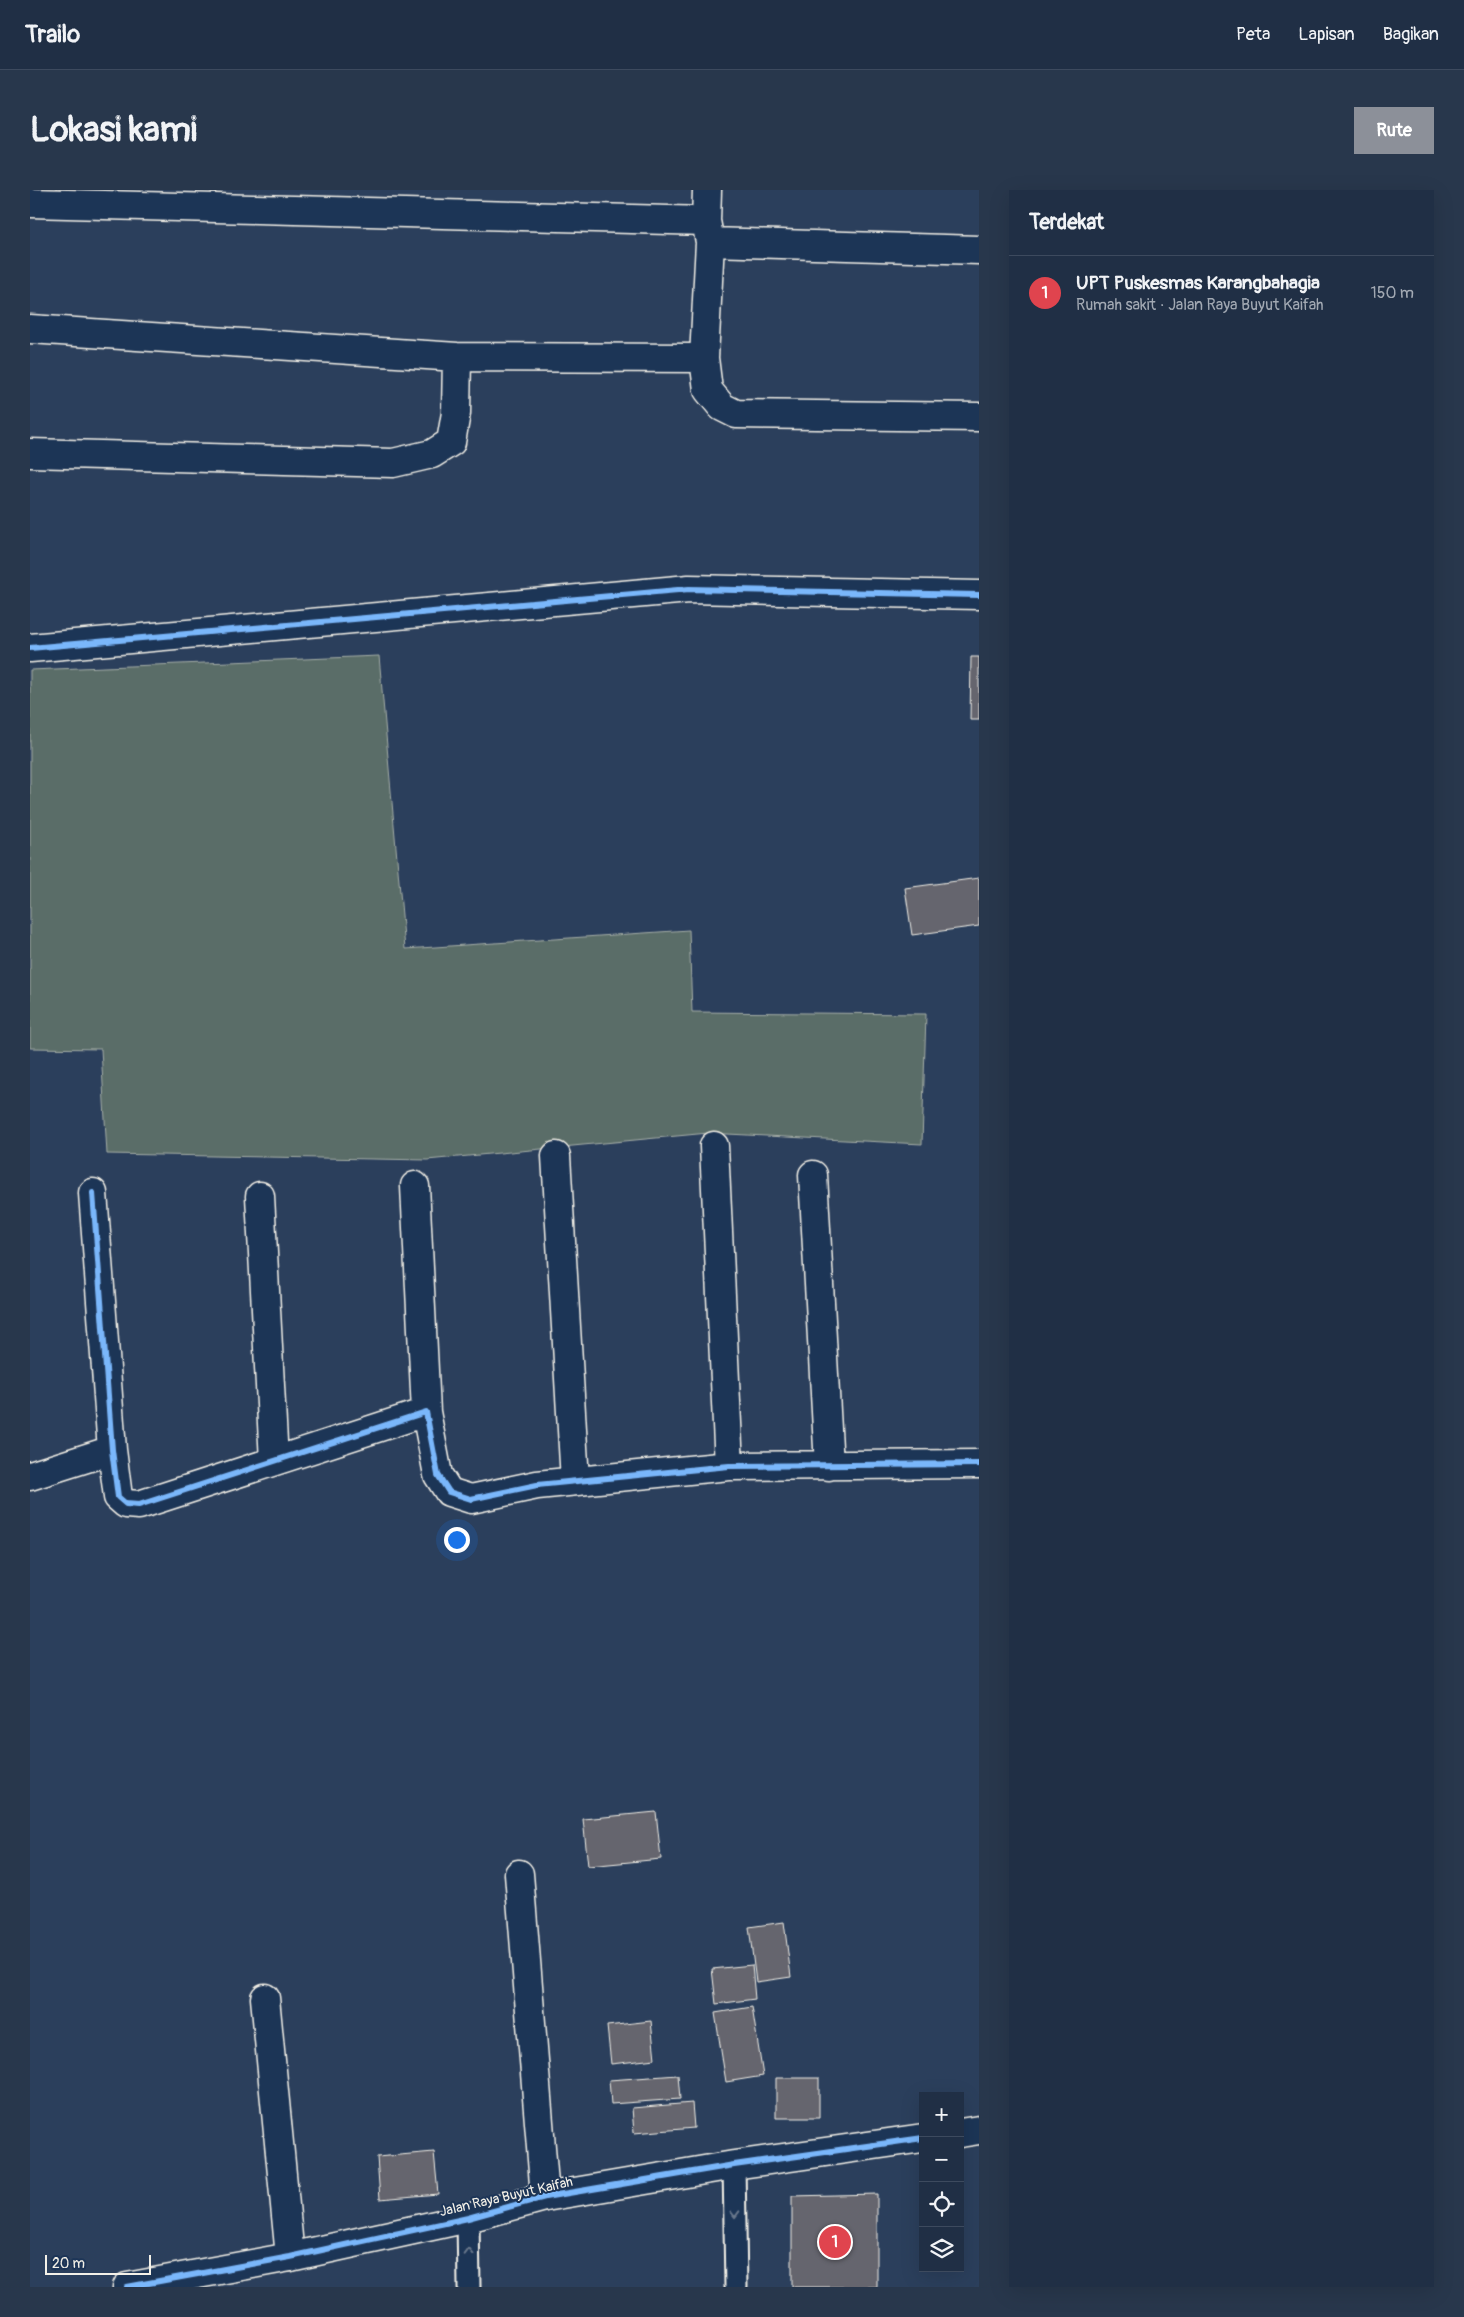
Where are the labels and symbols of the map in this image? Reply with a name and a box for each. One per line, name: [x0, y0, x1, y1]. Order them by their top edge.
your location: [444, 1527, 470, 1553]
street label: Jalan Raya Buyut Kaifah: [438, 2173, 574, 2220]
one-way arrow: [730, 2210, 740, 2218]
pin: 1: [819, 2223, 851, 2261]
one-way arrow: [464, 2248, 474, 2256]
scale bar: [45, 2252, 151, 2275]

